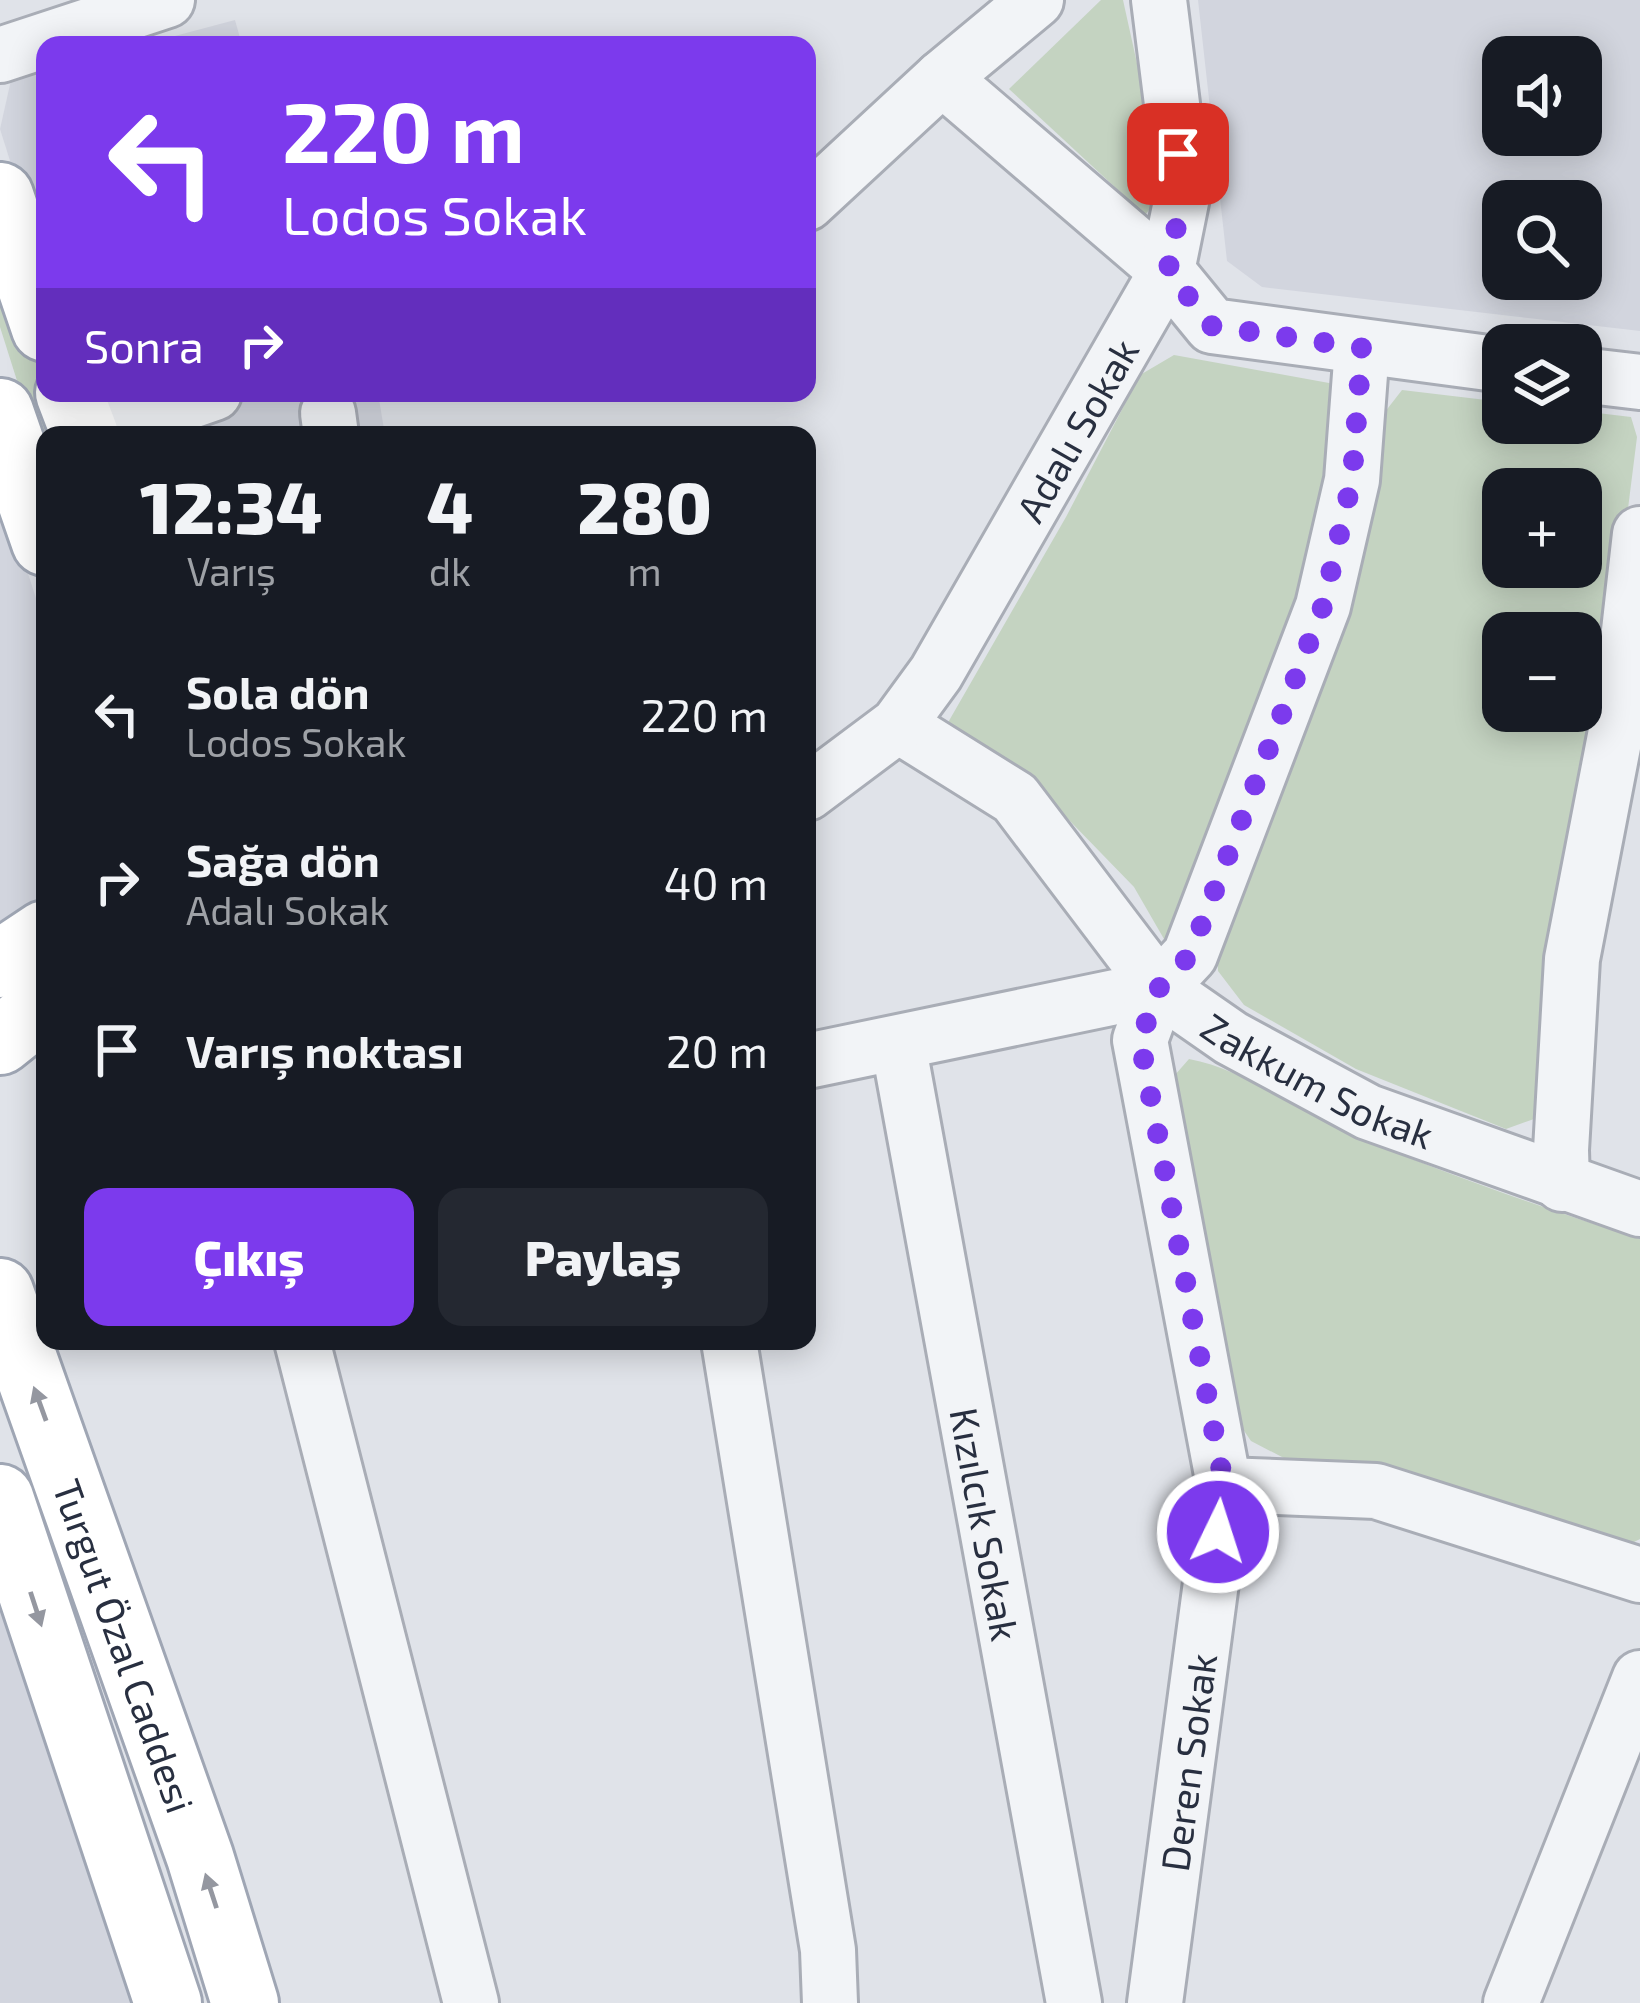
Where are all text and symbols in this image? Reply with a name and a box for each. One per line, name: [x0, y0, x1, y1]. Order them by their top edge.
map controls: [1482, 36, 1602, 732]
button: sound: [1482, 36, 1602, 156]
text: 220 m: [282, 79, 525, 180]
icon: left: [84, 84, 240, 240]
pin: [1127, 103, 1229, 205]
icon: arrive: [1145, 121, 1211, 187]
button: search: [1482, 180, 1602, 300]
text: Lodos Sokak: [282, 181, 587, 246]
icon: right: [228, 312, 294, 378]
text: Sonra: [84, 318, 204, 372]
button: layers: [1482, 324, 1602, 444]
street label: Adalı Sokak: [1005, 329, 1147, 529]
text: 12:34: [140, 462, 322, 548]
text: 4: [427, 462, 473, 548]
text: 280: [577, 462, 712, 548]
button: +: [1482, 468, 1602, 588]
text: Varış: [187, 547, 276, 594]
text: dk: [429, 547, 471, 594]
text: m: [628, 547, 662, 594]
button: −: [1482, 612, 1602, 732]
text: Sola dön: [186, 664, 370, 718]
icon: left: [84, 681, 150, 747]
text: 220 m: [641, 687, 768, 741]
text: Lodos Sokak: [186, 718, 406, 765]
text: Sağa dön: [186, 832, 380, 886]
icon: right: [84, 849, 150, 915]
text: 40 m: [664, 855, 768, 909]
text: Adalı Sokak: [186, 886, 389, 933]
street label: Zakkum Sokak: [1193, 1002, 1440, 1157]
icon: arrive: [84, 1017, 150, 1083]
text: Varış noktası: [186, 1023, 464, 1077]
text: 20 m: [666, 1023, 768, 1077]
button: Çıkış: [84, 1188, 414, 1326]
button: Paylaş: [438, 1188, 768, 1326]
one-way arrow: [30, 1386, 48, 1422]
street label: Kızılcık Sokak: [942, 1404, 1031, 1644]
position arrow: [1155, 1469, 1281, 1595]
street label: Turgut Özal Caddesi: [45, 1473, 206, 1818]
one-way arrow: [28, 1591, 47, 1628]
street label: Deren Sokak: [1149, 1650, 1225, 1874]
one-way arrow: [200, 1872, 219, 1909]

